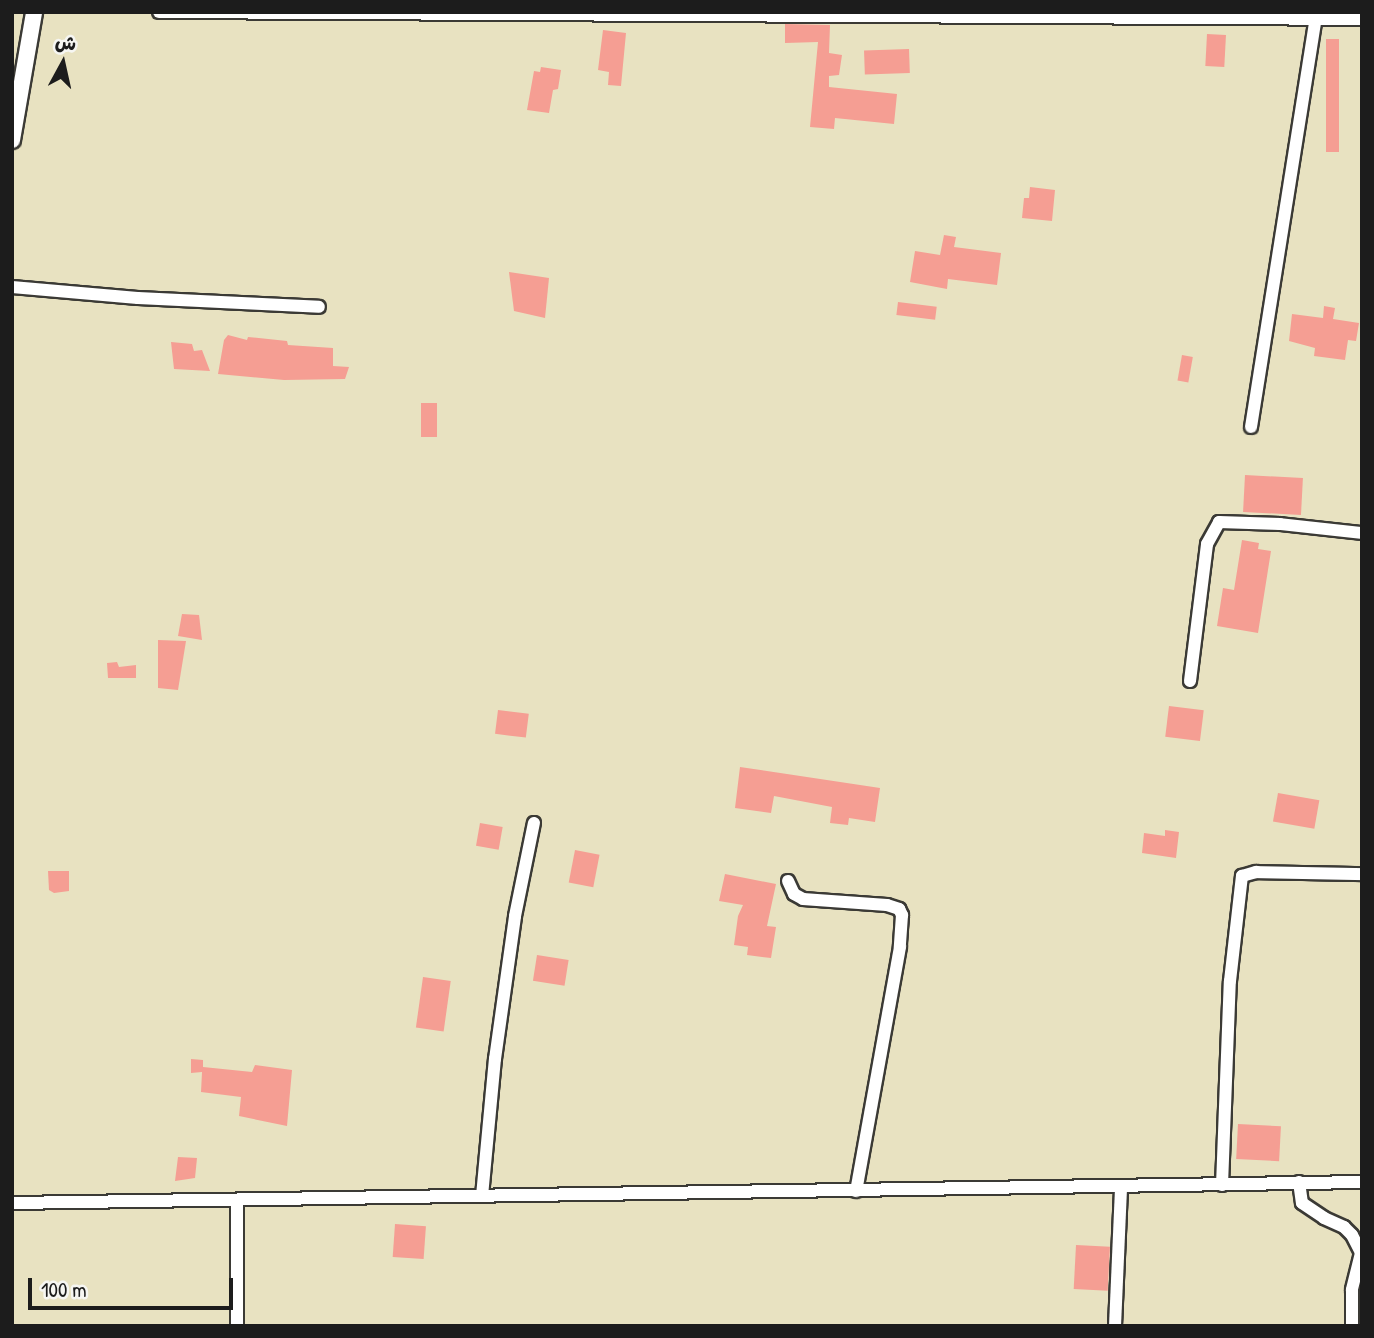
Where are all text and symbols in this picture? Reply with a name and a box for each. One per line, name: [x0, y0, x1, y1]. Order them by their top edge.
north arrow: [28, 28, 98, 98]
text: ش: [54, 28, 78, 57]
scale bar: [32, 1264, 236, 1308]
text: 100 m: [41, 1275, 87, 1304]

